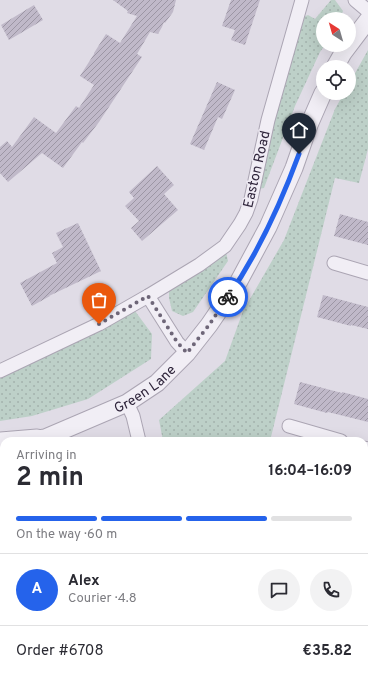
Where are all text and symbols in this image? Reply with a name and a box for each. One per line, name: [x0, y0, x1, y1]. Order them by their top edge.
north arrow: [316, 12, 356, 52]
map controls: [316, 12, 356, 100]
button: locate: [316, 60, 356, 100]
pin: [282, 113, 316, 154]
icon: home: [288, 119, 310, 141]
street label: Easton Road: [240, 129, 275, 210]
courier: [208, 277, 248, 317]
pin: [82, 283, 116, 324]
icon: bike: [217, 286, 239, 308]
icon: bag: [88, 289, 110, 311]
street label: Green Lane: [112, 362, 180, 418]
text: Arriving in: [16, 448, 77, 464]
text: 2 min: [16, 462, 84, 495]
text: 16:04–16:09: [268, 462, 352, 481]
text: On the way · 60 m: [16, 527, 117, 543]
button: chat: [258, 569, 300, 611]
button: phone: [310, 569, 352, 611]
text: Alex: [68, 572, 100, 591]
text: A: [32, 580, 42, 599]
text: Courier · 4.8: [68, 591, 137, 607]
text: Order #6708: [16, 642, 104, 661]
text: €35.82: [302, 642, 352, 661]

